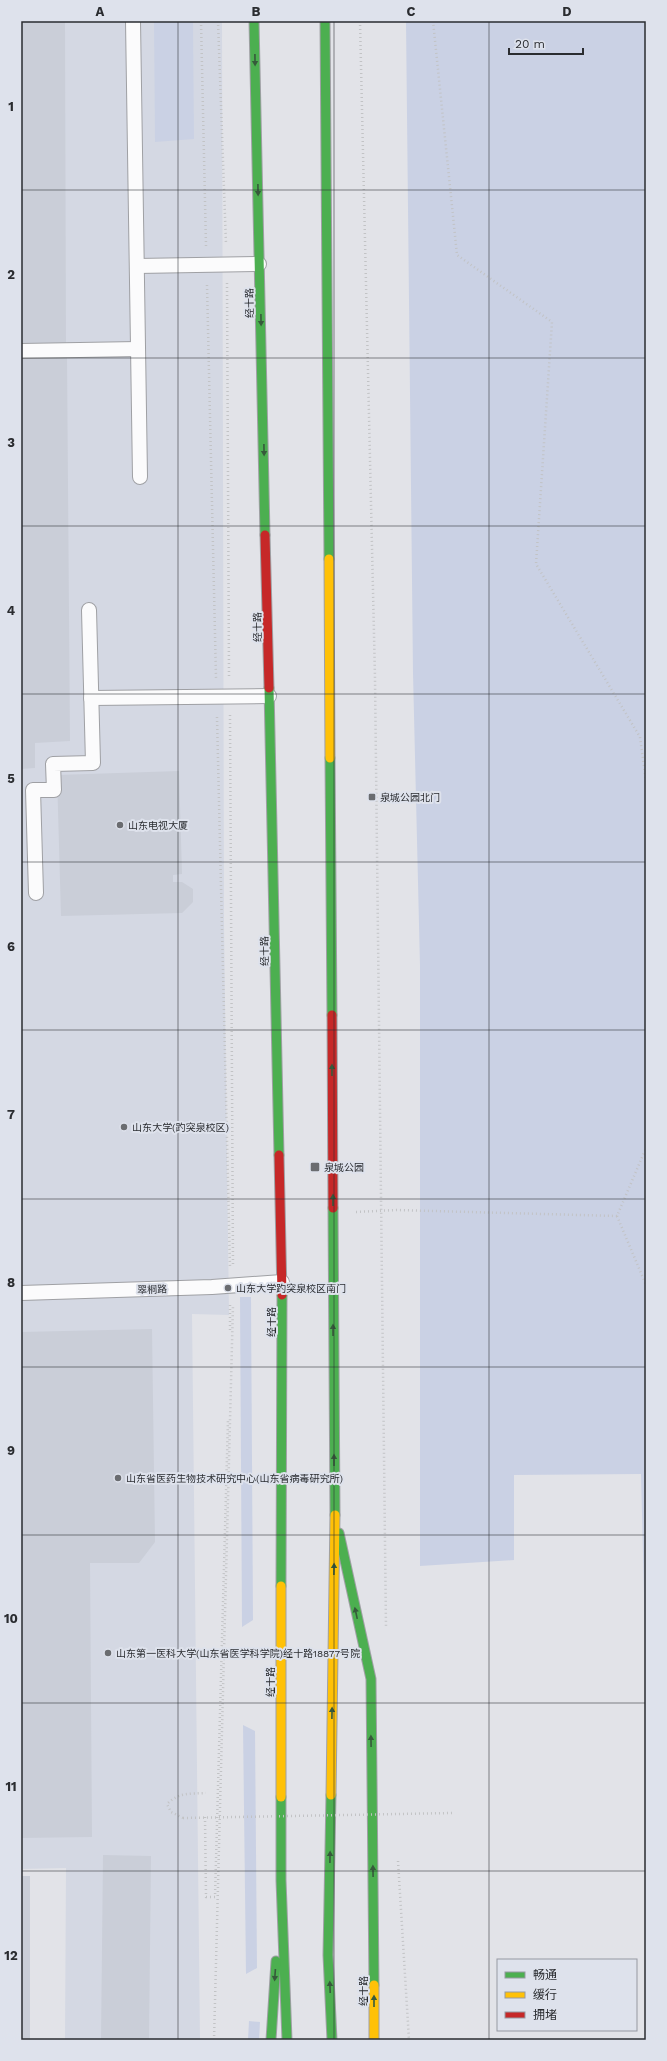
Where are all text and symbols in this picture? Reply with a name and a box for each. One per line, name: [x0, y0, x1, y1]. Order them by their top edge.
text: A: [96, 4, 105, 19]
text: B: [252, 4, 261, 19]
text: C: [407, 4, 416, 19]
text: D: [562, 4, 572, 19]
scale bar: [509, 30, 583, 56]
text: 20 m: [515, 37, 545, 51]
one-way arrow: [251, 54, 258, 66]
text: 1: [8, 99, 14, 114]
one-way arrow: [254, 184, 261, 196]
text: 2: [7, 267, 15, 282]
street label: 经十路: [244, 288, 255, 318]
one-way arrow: [257, 314, 264, 326]
text: 3: [7, 435, 15, 450]
one-way arrow: [260, 444, 267, 456]
text: 4: [7, 603, 16, 618]
street label: 经十路: [252, 612, 263, 642]
text: 5: [7, 771, 15, 786]
marker: 泉城公园北门: [367, 792, 377, 802]
place label: 泉城公园北门: [380, 792, 440, 803]
marker: 山东电视大厦: [115, 820, 125, 830]
place label: 山东电视大厦: [128, 820, 188, 831]
street label: 经十路: [259, 936, 270, 966]
text: 6: [7, 939, 15, 954]
one-way arrow: [329, 1063, 335, 1076]
text: 7: [7, 1107, 15, 1122]
marker: 山东大学(趵突泉校区): [119, 1122, 129, 1132]
place label: 山东大学(趵突泉校区): [132, 1122, 229, 1133]
marker: 泉城公园: [309, 1161, 321, 1173]
place label: 泉城公园: [324, 1162, 364, 1173]
one-way arrow: [329, 1194, 336, 1206]
text: 8: [7, 1275, 15, 1290]
street label: 翠桐路: [137, 1283, 167, 1296]
marker: 山东大学趵突泉校区南门: [223, 1283, 233, 1293]
place label: 山东大学趵突泉校区南门: [236, 1283, 346, 1294]
street label: 经十路: [266, 1307, 277, 1337]
one-way arrow: [330, 1323, 336, 1336]
text: 9: [7, 1443, 15, 1458]
one-way arrow: [331, 1453, 337, 1466]
marker: 山东省医药生物技术研究中心(山东省病毒研究所): [113, 1473, 123, 1483]
place label: 山东省医药生物技术研究中心(山东省病毒研究所): [126, 1473, 343, 1484]
one-way arrow: [331, 1562, 337, 1575]
one-way arrow: [353, 1606, 359, 1619]
text: 10: [4, 1611, 18, 1626]
marker: 山东第一医科大学(山东省医学科学院)经十路18877号院: [103, 1648, 113, 1658]
place label: 山东第一医科大学(山东省医学科学院)经十路18877号院: [116, 1648, 360, 1659]
street label: 经十路: [265, 1667, 276, 1697]
one-way arrow: [329, 1706, 335, 1719]
one-way arrow: [368, 1734, 374, 1747]
text: 11: [5, 1779, 17, 1794]
one-way arrow: [327, 1850, 333, 1863]
one-way arrow: [370, 1864, 376, 1877]
text: 12: [4, 1948, 18, 1963]
legend: [497, 1959, 637, 2031]
text: 畅通: [533, 1968, 557, 1982]
one-way arrow: [272, 1969, 278, 1982]
street label: 经十路: [358, 1976, 369, 2006]
one-way arrow: [326, 1981, 333, 1993]
text: 缓行: [533, 1988, 557, 2002]
one-way arrow: [371, 1994, 377, 2007]
text: 拥堵: [533, 2008, 557, 2022]

